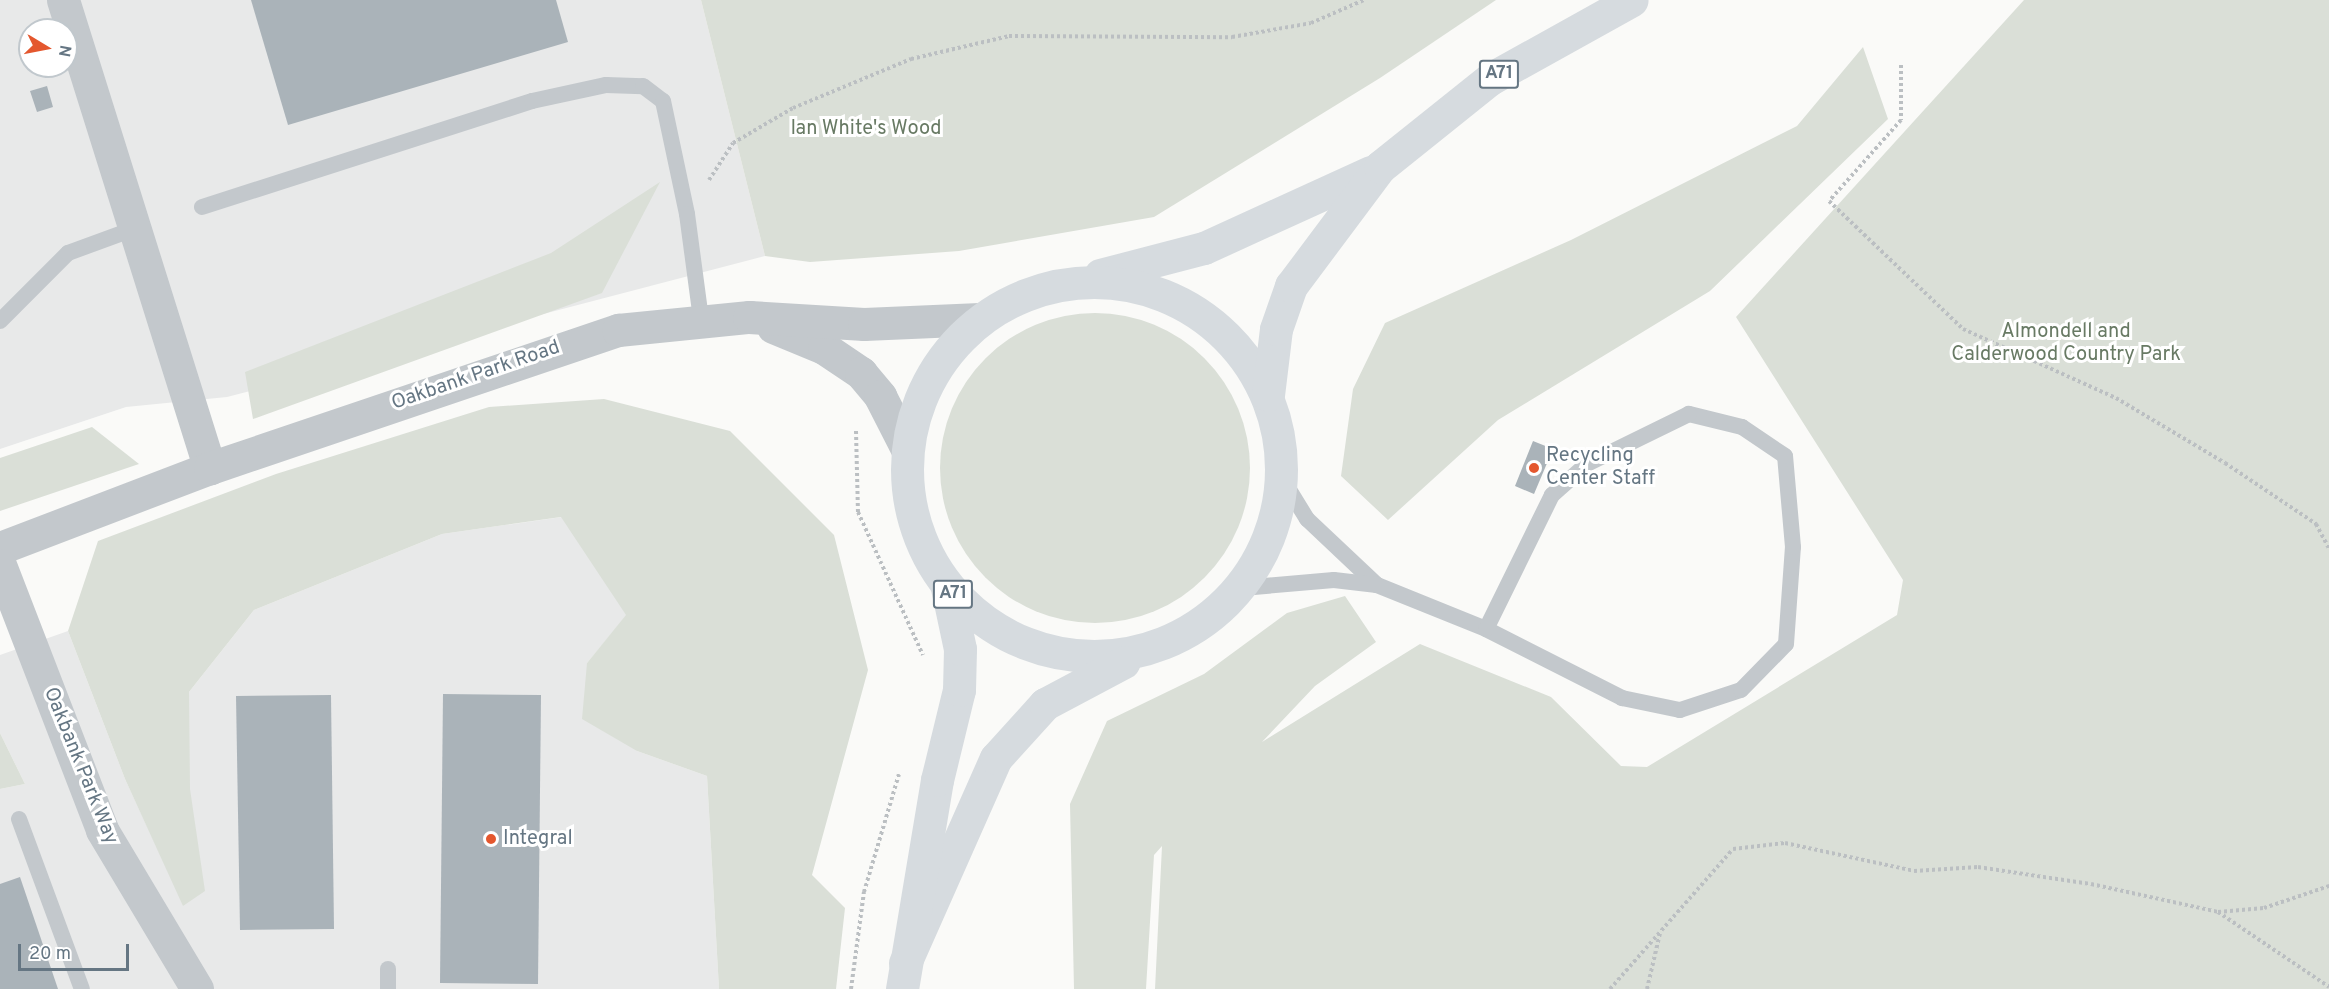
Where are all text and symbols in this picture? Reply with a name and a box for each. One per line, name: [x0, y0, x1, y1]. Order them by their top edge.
north arrow: [18, 18, 78, 78]
text: N: [53, 43, 75, 58]
road number: A71: [1478, 59, 1520, 89]
park label: Ian White's Wood: [790, 117, 942, 141]
park label: Almondell and Calderwood Country Park: [1951, 321, 2181, 368]
street label: Oakbank Park Road: [389, 336, 563, 416]
place label: Recycling Center Staff: [1546, 444, 1655, 491]
marker: Recycling Center Staff: [1527, 461, 1541, 475]
road number: A71: [932, 579, 974, 609]
street label: Oakbank Park Way: [37, 684, 123, 848]
place label: Integral: [503, 827, 573, 851]
marker: Integral: [484, 832, 498, 846]
scale bar: [21, 932, 132, 970]
text: 20 m: [29, 943, 71, 966]

